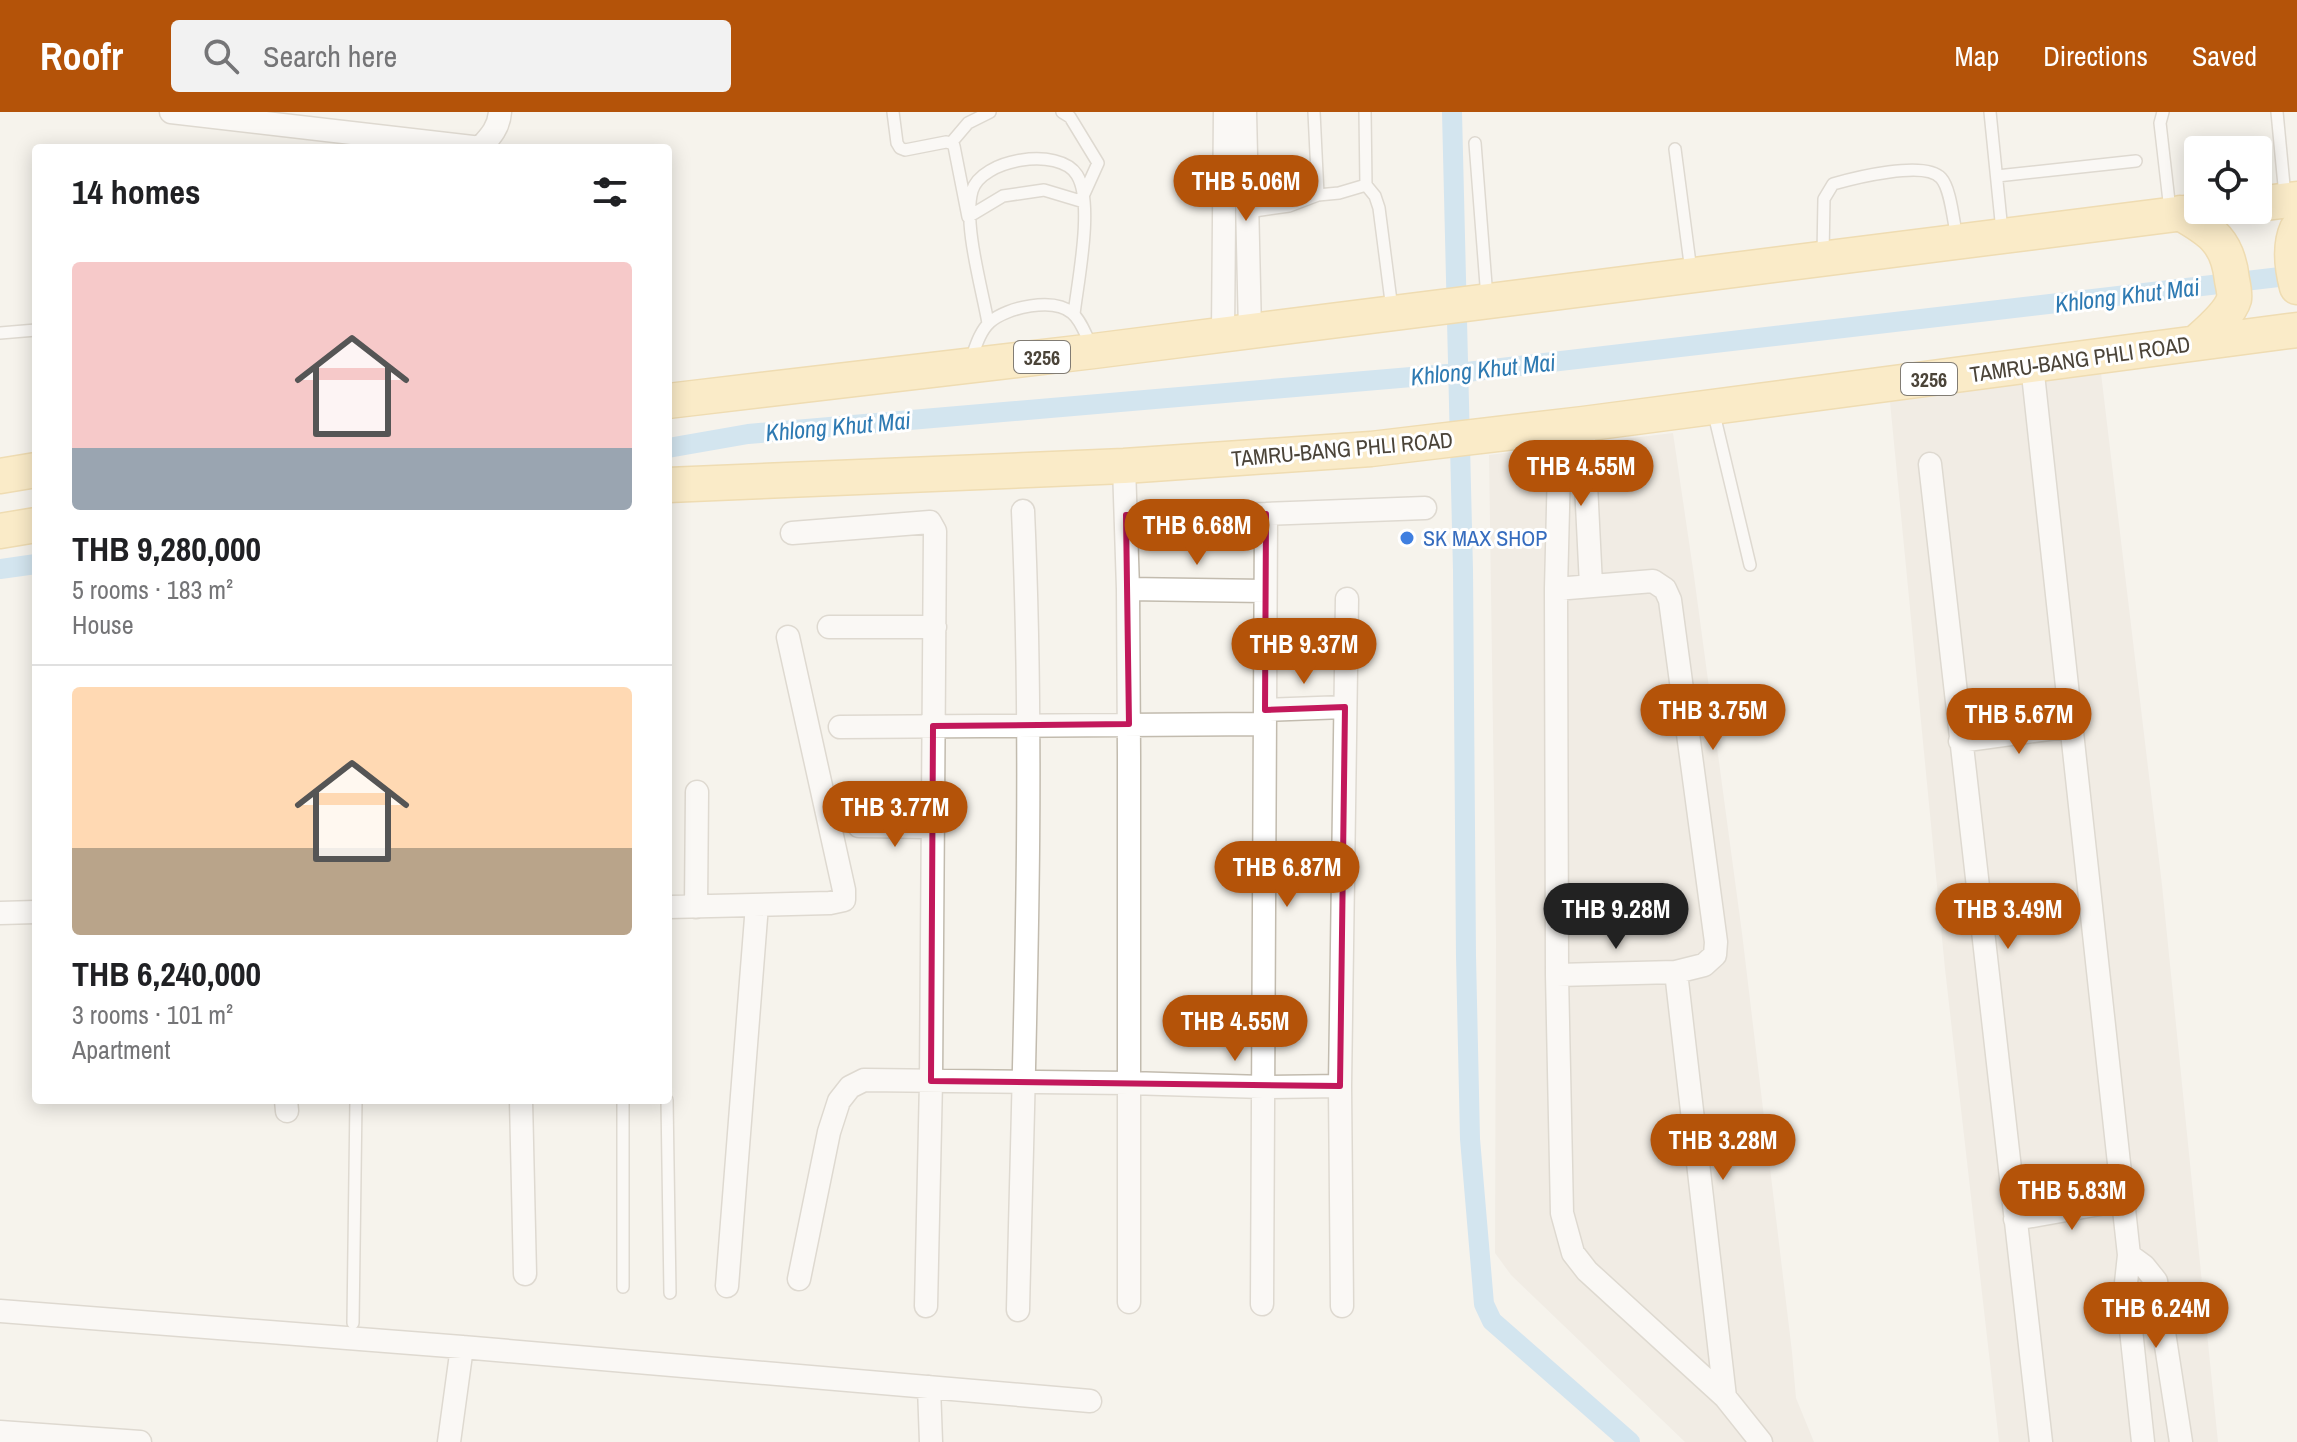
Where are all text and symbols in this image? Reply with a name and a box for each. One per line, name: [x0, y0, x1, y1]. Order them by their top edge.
search box: [171, 20, 731, 92]
text: Roofr: [40, 31, 123, 82]
icon: search: [199, 34, 243, 78]
text: Search here: [263, 36, 397, 76]
text: Map: [1955, 37, 1999, 75]
text: Directions: [2043, 37, 2148, 75]
text: Saved: [2192, 37, 2257, 75]
map controls: [2184, 136, 2272, 224]
button: locate: [2184, 136, 2272, 224]
pin: THB 5.06M: [1154, 155, 1338, 223]
text: THB 5.06M: [1192, 163, 1301, 198]
text: 14 homes: [72, 169, 201, 215]
icon: filters: [588, 170, 632, 214]
water label: Khlong Khut Mai: [2053, 270, 2202, 320]
icon: home: [280, 314, 424, 458]
street label: TAMRU-BANG PHLI ROAD: [1968, 329, 2192, 389]
road number: 3256: [1014, 341, 1070, 373]
water label: Khlong Khut Mai: [1409, 345, 1558, 393]
road number: 3256: [1901, 363, 1957, 395]
water label: Khlong Khut Mai: [764, 404, 912, 448]
street label: TAMRU-BANG PHLI ROAD: [1230, 424, 1454, 474]
pin: THB 4.55M: [1489, 440, 1673, 508]
text: THB 4.55M: [1527, 448, 1636, 483]
pin: THB 6.68M: [1105, 499, 1289, 567]
text: THB 6.68M: [1143, 507, 1252, 542]
place label: SK MAX SHOP: [1423, 523, 1547, 553]
text: THB 9,280,000: [72, 526, 261, 572]
marker: SK MAX SHOP: [1398, 529, 1416, 547]
text: 5 rooms · 183 m²: [72, 572, 233, 607]
text: House: [72, 607, 134, 642]
pin: THB 9.37M: [1212, 618, 1396, 686]
text: THB 9.37M: [1250, 626, 1359, 661]
pin: THB 3.75M: [1621, 684, 1805, 752]
pin: THB 5.67M: [1927, 688, 2111, 756]
text: THB 3.75M: [1659, 692, 1768, 727]
text: THB 5.67M: [1965, 696, 2074, 731]
icon: home: [280, 739, 424, 883]
pin: THB 3.77M: [803, 781, 987, 849]
text: THB 3.77M: [841, 789, 950, 824]
pin: THB 6.87M: [1195, 841, 1379, 909]
text: THB 6.87M: [1233, 849, 1342, 884]
pin: THB 9.28M: [1524, 883, 1708, 951]
pin: THB 3.49M: [1916, 883, 2100, 951]
text: THB 9.28M: [1562, 891, 1671, 926]
text: THB 3.49M: [1954, 891, 2063, 926]
text: THB 6,240,000: [72, 951, 261, 997]
pin: THB 4.55M: [1143, 995, 1327, 1063]
text: 3 rooms · 101 m²: [72, 997, 233, 1032]
text: THB 4.55M: [1181, 1003, 1290, 1038]
text: Apartment: [72, 1032, 170, 1067]
pin: THB 3.28M: [1631, 1114, 1815, 1182]
text: THB 3.28M: [1669, 1122, 1778, 1157]
pin: THB 5.83M: [1980, 1164, 2164, 1232]
text: THB 5.83M: [2018, 1172, 2127, 1207]
pin: THB 6.24M: [2064, 1282, 2248, 1350]
text: THB 6.24M: [2102, 1290, 2211, 1325]

